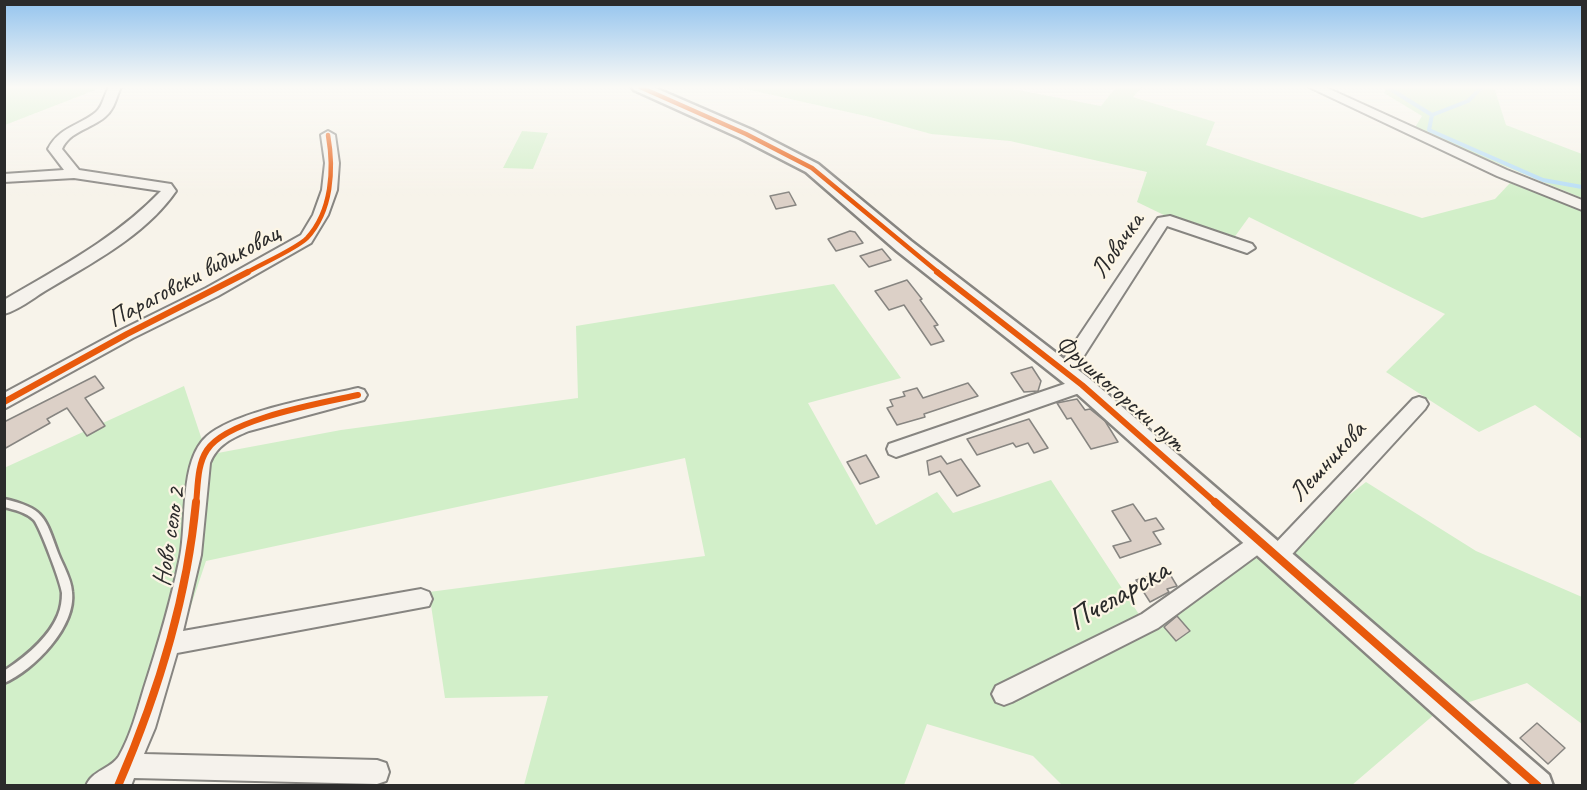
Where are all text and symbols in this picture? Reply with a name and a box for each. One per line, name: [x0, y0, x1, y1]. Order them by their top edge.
street label: Ловачка: [1084, 207, 1152, 285]
street label: Параговски видиковац: [103, 219, 285, 335]
street label: Фрушкогорски пут: [1048, 329, 1192, 459]
street label: Лешникова: [1283, 415, 1373, 509]
street label: Ново село 2: [147, 485, 193, 589]
street label: Пчеларска: [1061, 552, 1177, 640]

